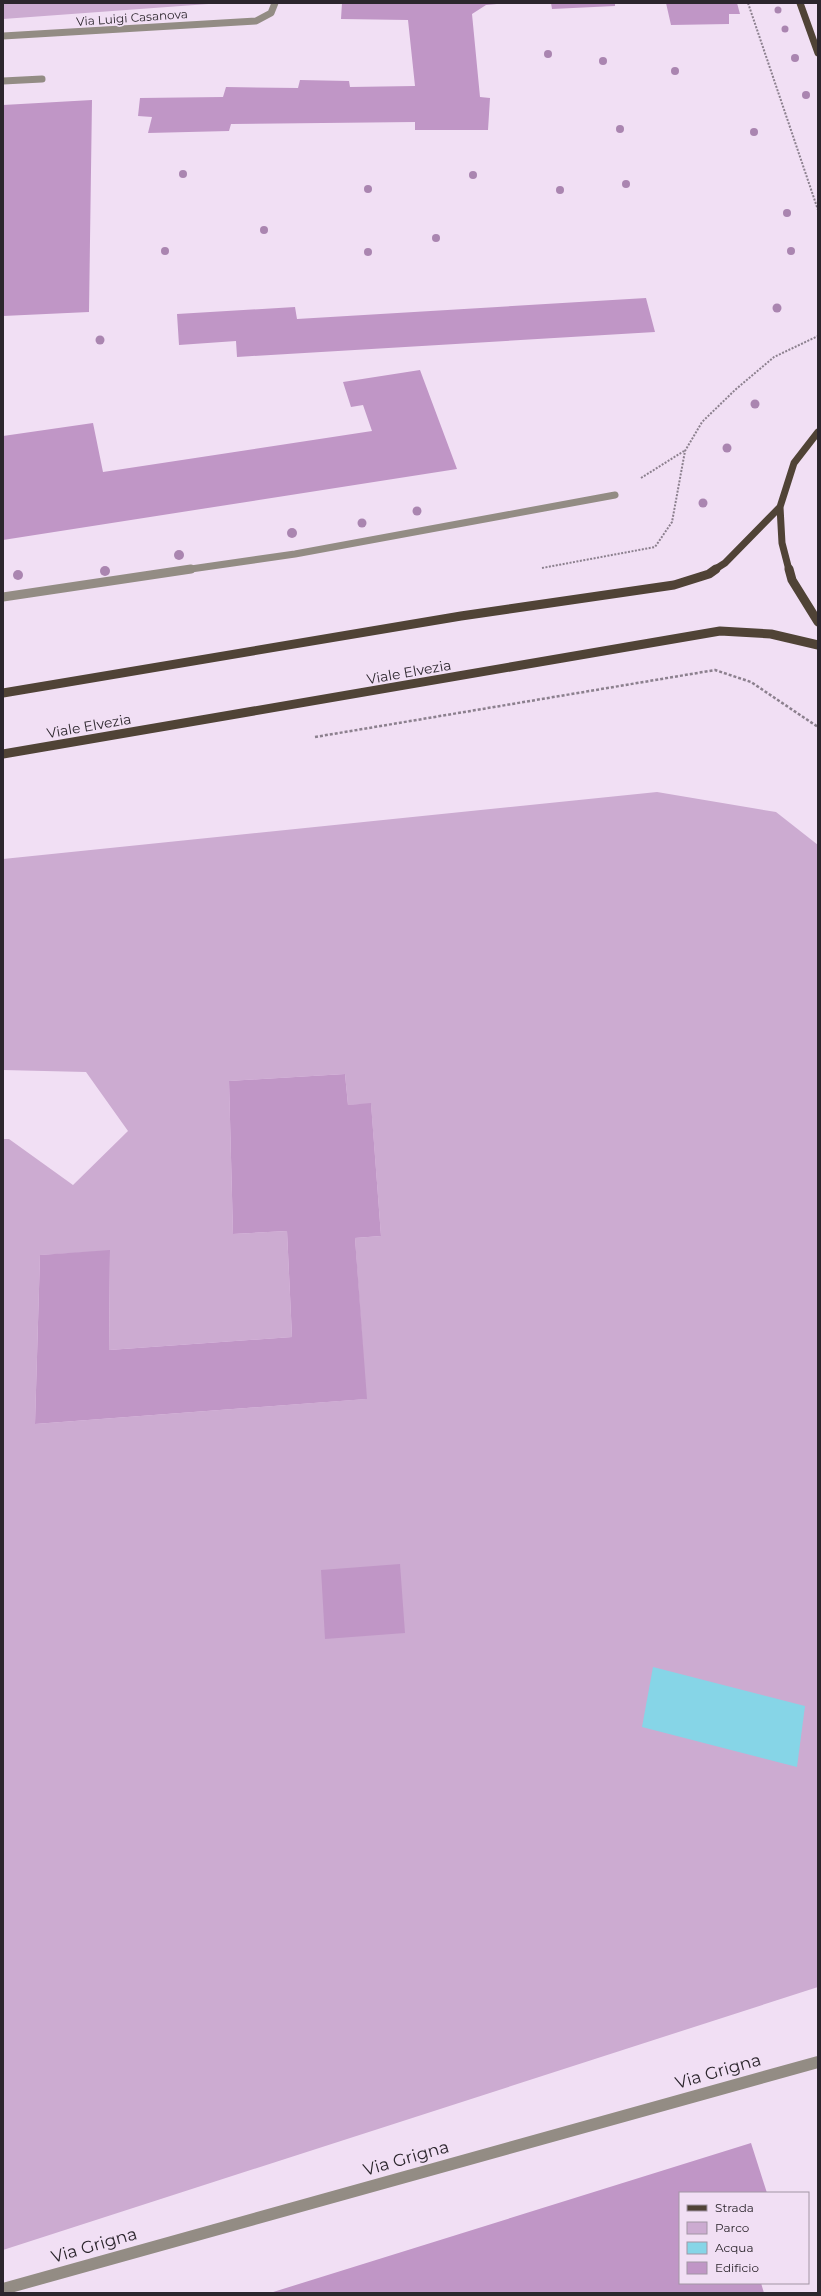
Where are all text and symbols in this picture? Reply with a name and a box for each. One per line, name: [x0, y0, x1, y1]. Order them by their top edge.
street label: Via Luigi Casanova: [76, 6, 188, 29]
street label: Viale Elvezia: [365, 656, 453, 688]
street label: Viale Elvezia: [45, 710, 133, 742]
street label: Via Grigna: [673, 2049, 763, 2093]
street label: Via Grigna: [361, 2136, 451, 2180]
legend: [679, 2192, 809, 2284]
text: Strada: [715, 2200, 754, 2215]
text: Parco: [715, 2220, 749, 2235]
street label: Via Grigna: [49, 2223, 139, 2267]
text: Acqua: [715, 2240, 753, 2255]
text: Edificio: [715, 2260, 759, 2275]

